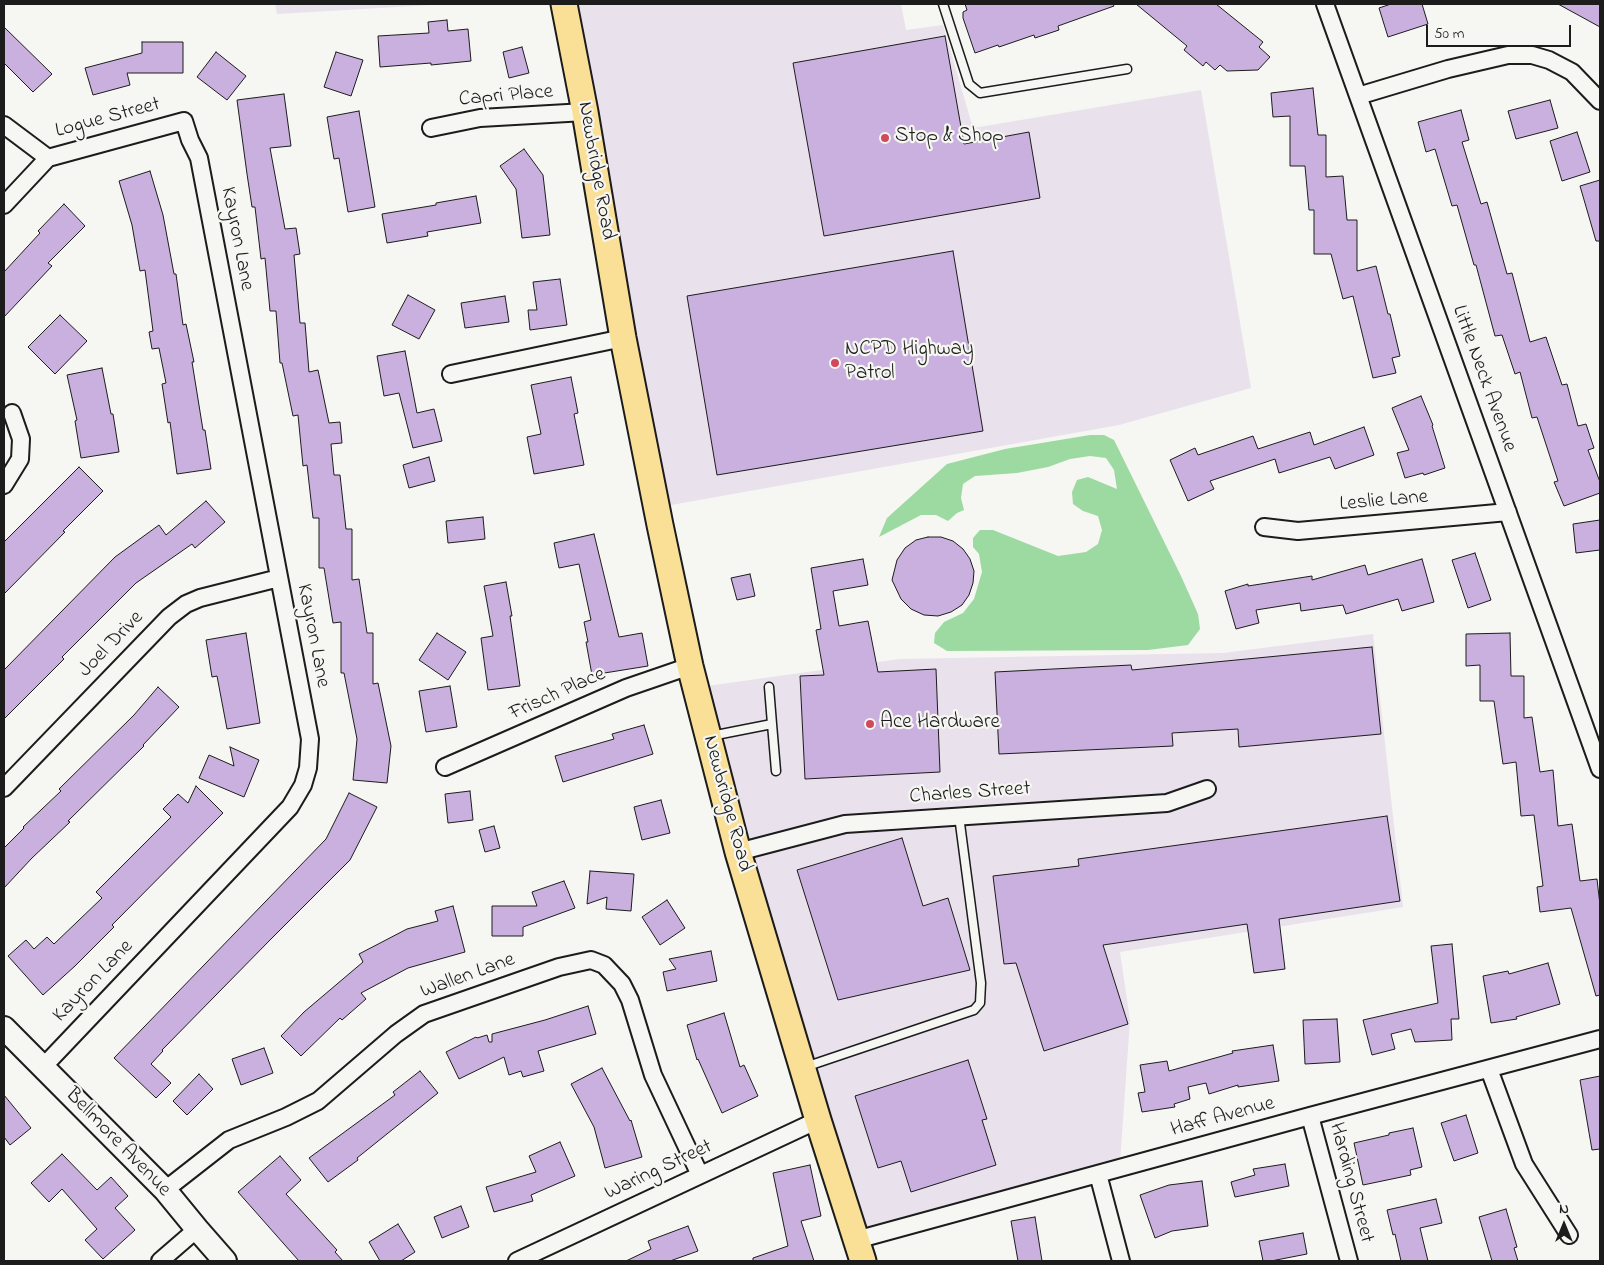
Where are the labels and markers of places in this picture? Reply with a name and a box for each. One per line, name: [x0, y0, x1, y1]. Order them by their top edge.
place label: Stop & Shop: [895, 125, 1004, 151]
marker: Stop & Shop: [879, 132, 891, 144]
place label: NCPD Highway Patrol: [845, 338, 974, 388]
marker: NCPD Highway Patrol: [829, 357, 841, 369]
place label: Ace Hardware: [880, 711, 1000, 737]
marker: Ace Hardware: [864, 718, 876, 730]

